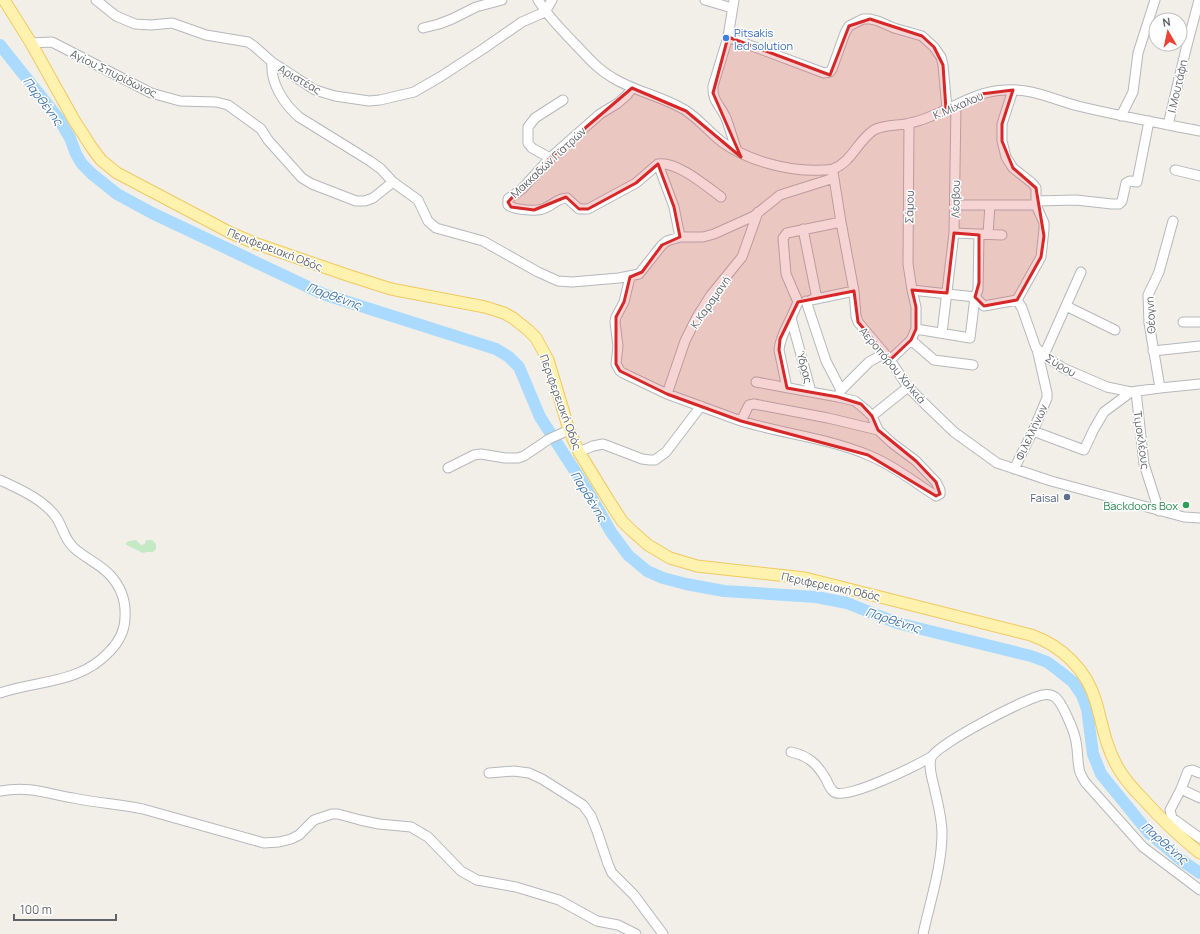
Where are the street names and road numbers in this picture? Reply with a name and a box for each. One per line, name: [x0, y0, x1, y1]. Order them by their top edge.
street label: Αγίου Σπυρίδωνος: [68, 46, 160, 100]
street label: Ι.Μουτάφη: [1164, 58, 1190, 114]
street label: Αριστέας: [276, 61, 324, 97]
street label: Κ.Μίχαλου: [931, 88, 985, 122]
street label: Μακκαδών Γιατρών: [507, 123, 589, 201]
street label: Λέσβου: [947, 180, 963, 218]
street label: Σάμου: [901, 190, 917, 224]
street label: Περιφερειακή Οδός: [225, 224, 325, 274]
street label: Κ.Καραμανή: [686, 273, 734, 331]
street label: Θέογνη: [1142, 296, 1158, 334]
street label: Αεροπόρου Χαλκιά: [857, 324, 929, 406]
street label: Ύδρας: [793, 349, 817, 385]
street label: Σύρου: [1043, 350, 1079, 380]
street label: Περιφερειακή Οδός: [537, 352, 585, 452]
street label: Φιλελλήνων: [1012, 401, 1051, 462]
street label: Τιμοκλέους: [1130, 410, 1154, 470]
street label: Περιφερειακή Οδός: [780, 568, 882, 604]

